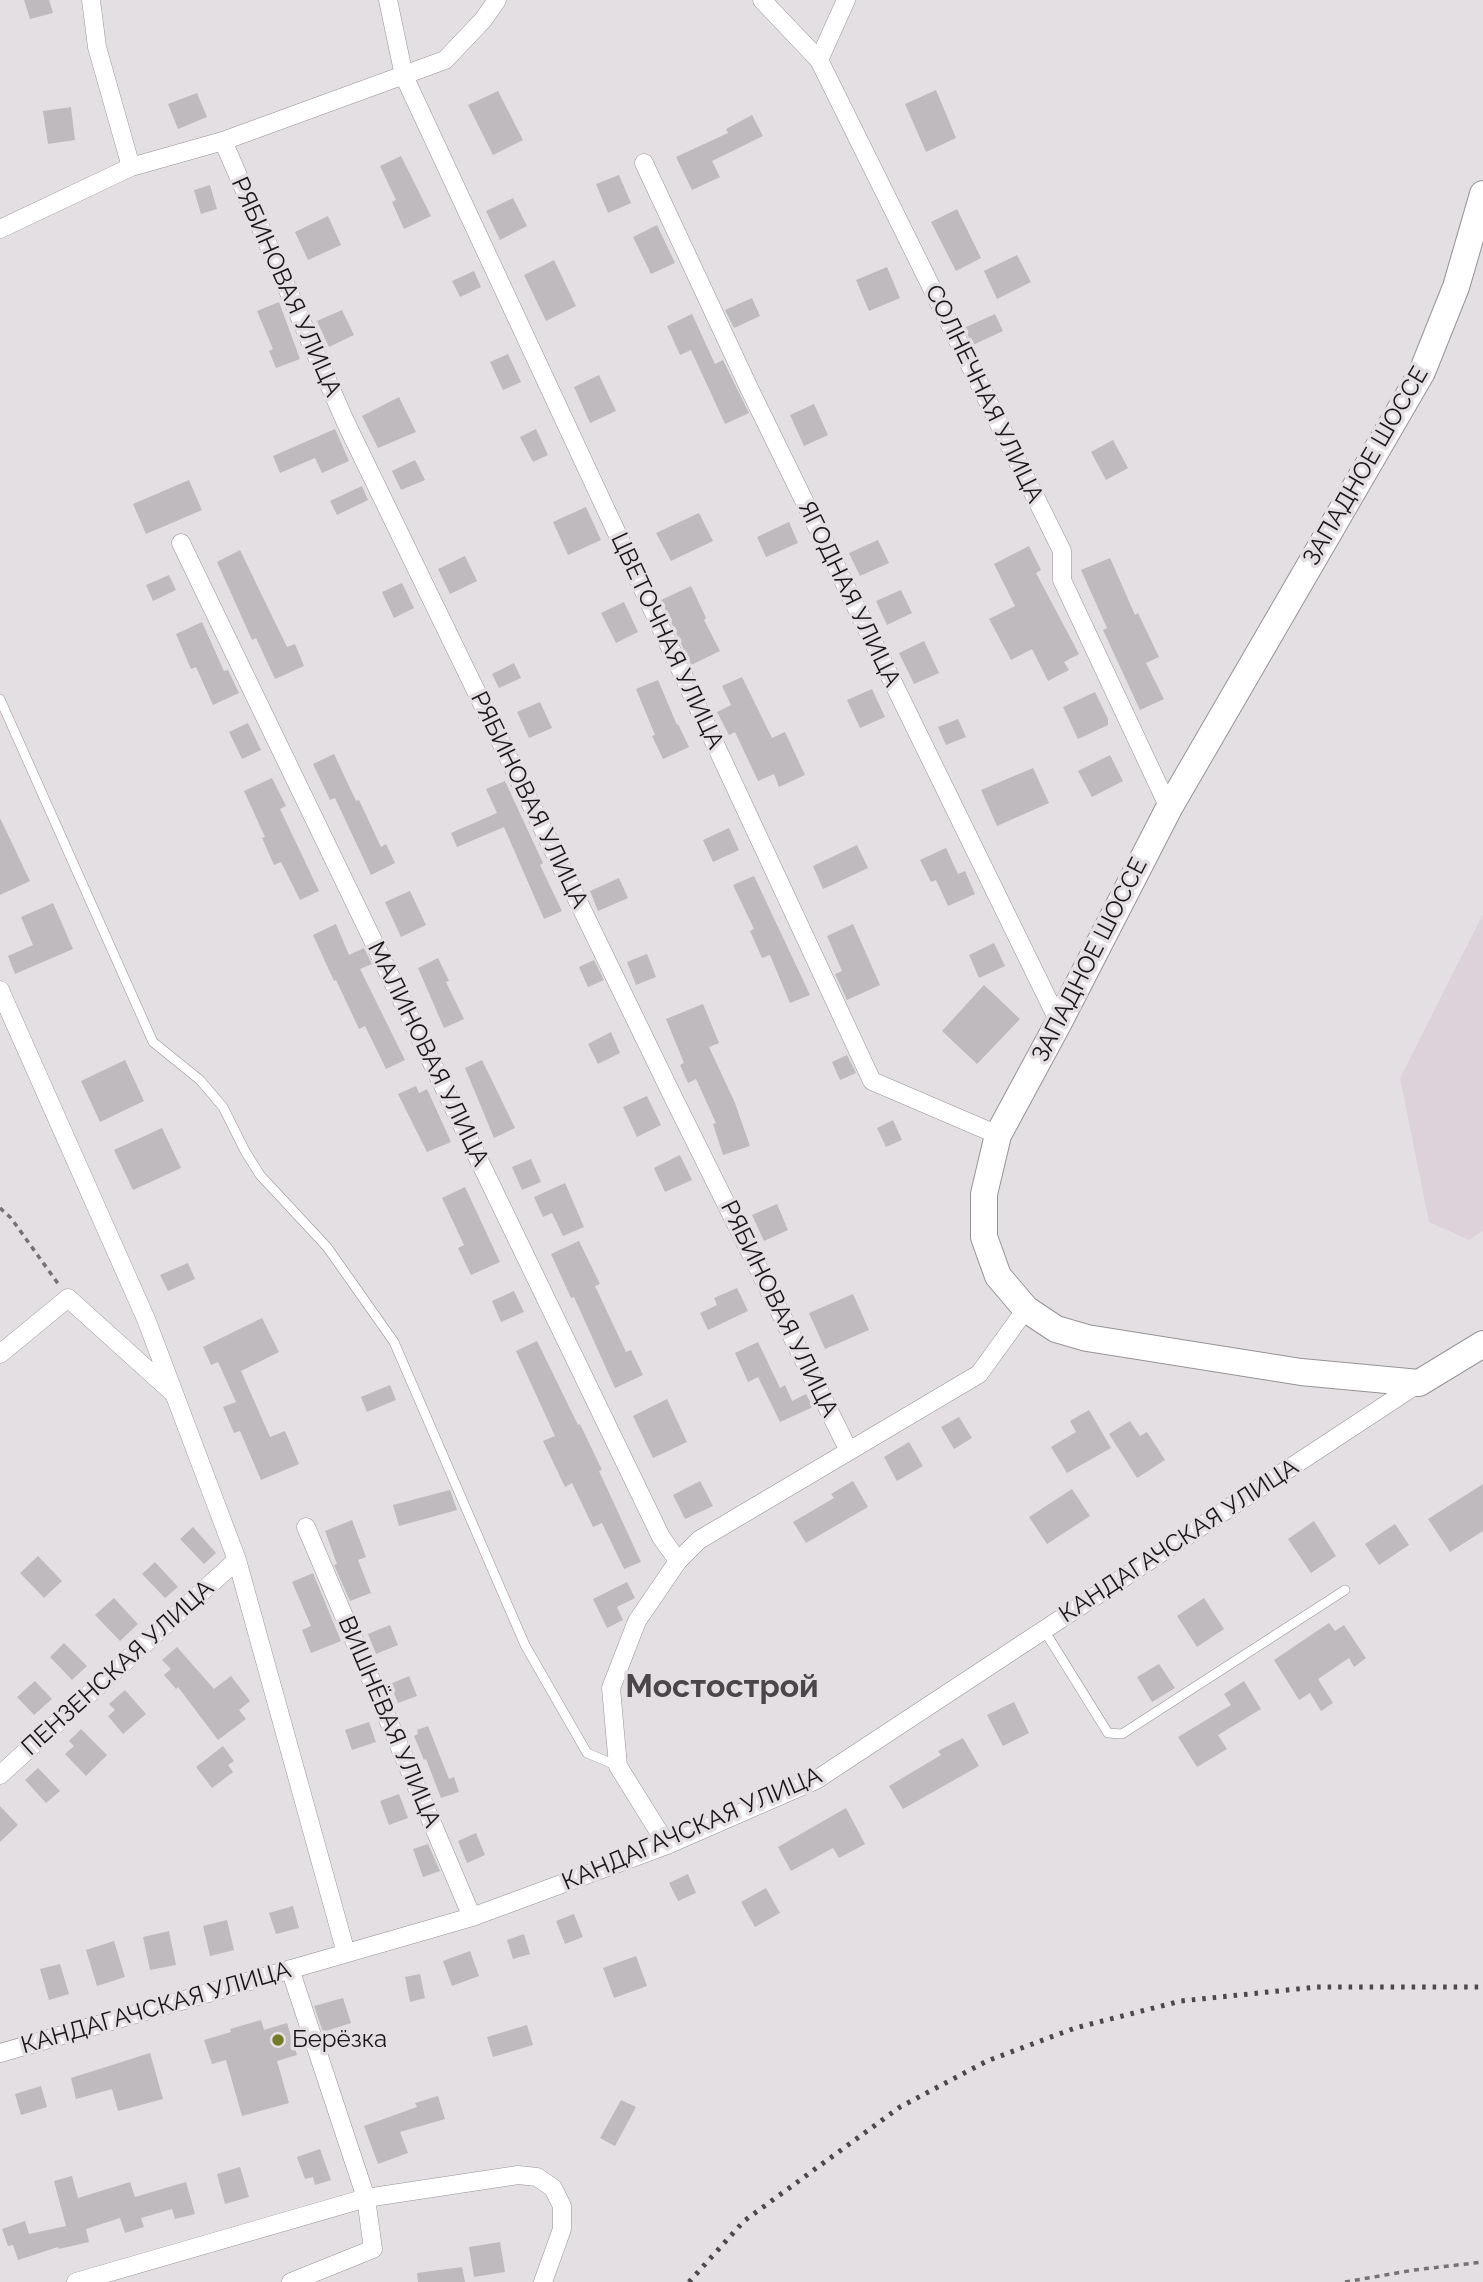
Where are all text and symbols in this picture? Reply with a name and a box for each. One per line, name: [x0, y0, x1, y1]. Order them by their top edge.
street label: РЯБИНОВАЯ УЛИЦА: [225, 173, 347, 401]
street label: СОЛНЕЧНАЯ УЛИЦА: [919, 280, 1049, 508]
street label: ЗАПАДНОЕ ШОССЕ: [1297, 361, 1435, 571]
street label: ЯГОДНАЯ УЛИЦА: [791, 496, 907, 692]
street label: ЦВЕТОЧНАЯ УЛИЦА: [604, 528, 730, 754]
street label: РЯБИНОВАЯ УЛИЦА: [464, 687, 594, 913]
street label: ЗАПАДНОЕ ШОССЕ: [1026, 853, 1154, 1067]
street label: МАЛИНОВАЯ УЛИЦА: [361, 937, 495, 1171]
street label: РЯБИНОВАЯ УЛИЦА: [714, 1196, 844, 1422]
street label: КАНДАГАЧСКАЯ УЛИЦА: [1054, 1453, 1304, 1629]
street label: ПЕНЗЕНСКАЯ УЛИЦА: [16, 1574, 220, 1762]
street label: ВИШНЁВАЯ УЛИЦА: [331, 1612, 447, 1832]
district label: Мостострой: [625, 1668, 819, 1706]
street label: КАНДАГАЧСКАЯ УЛИЦА: [558, 1761, 826, 1897]
street label: КАНДАГАЧСКАЯ УЛИЦА: [18, 1956, 294, 2060]
place label: Берёзка: [292, 2026, 387, 2054]
marker: Берёзка: [270, 2032, 286, 2048]

